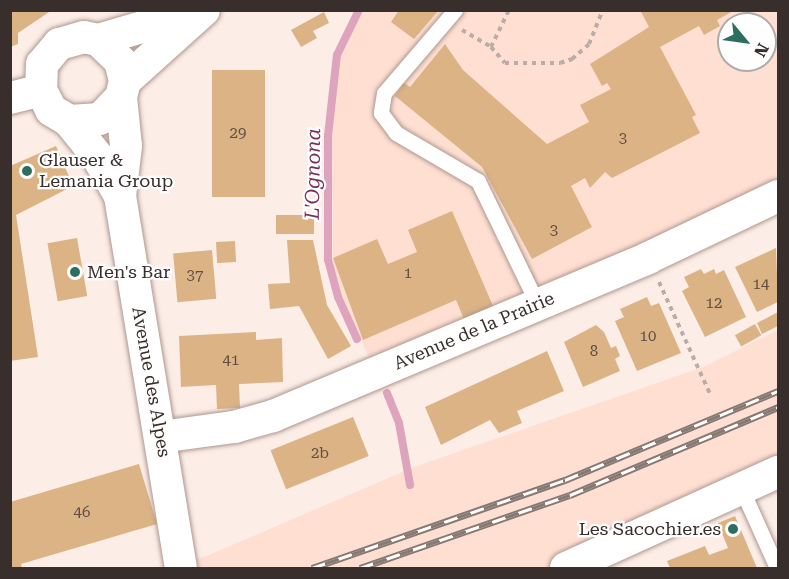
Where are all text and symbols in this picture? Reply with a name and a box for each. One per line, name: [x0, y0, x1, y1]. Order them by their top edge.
north arrow: [717, 12, 777, 72]
text: N: [750, 40, 773, 60]
house number: 29: [230, 125, 246, 143]
water label: L'Ognona: [300, 128, 326, 220]
house number: 3: [619, 130, 627, 148]
place label: Glauser & Lemania Group: [39, 150, 173, 192]
marker: Glauser & Lemania Group: [20, 164, 34, 178]
house number: 3: [550, 222, 558, 240]
place label: Men's Bar: [87, 261, 170, 283]
marker: Men's Bar: [68, 265, 82, 279]
house number: 1: [404, 265, 412, 283]
house number: 37: [187, 267, 203, 285]
house number: 14: [753, 276, 769, 294]
street label: Avenue de la Prairie: [390, 287, 558, 375]
house number: 12: [706, 295, 722, 313]
street label: Avenue des Alpes: [127, 305, 175, 459]
house number: 10: [640, 328, 656, 346]
house number: 8: [590, 343, 598, 361]
house number: 41: [223, 352, 239, 370]
house number: 2b: [311, 445, 329, 463]
house number: 46: [74, 504, 90, 522]
place label: Les Sacochier.es: [579, 518, 721, 540]
marker: Les Sacochier.es: [726, 522, 740, 536]

